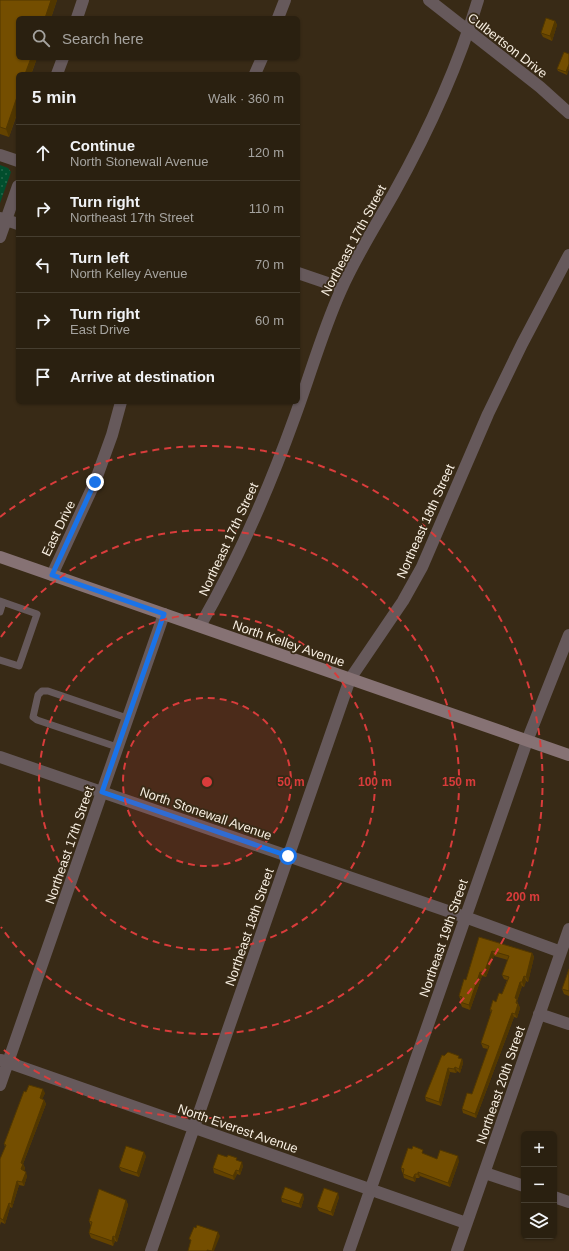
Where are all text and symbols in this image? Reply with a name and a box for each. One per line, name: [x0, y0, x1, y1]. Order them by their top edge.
street label: Culbertson Drive: [465, 10, 550, 81]
search box: [16, 16, 300, 60]
icon: search: [30, 27, 52, 49]
text: Search here: [62, 30, 144, 47]
text: 5 min: [32, 88, 76, 107]
text: Walk · 360 m: [208, 91, 284, 106]
text: Continue: [70, 137, 135, 154]
icon: ahead: [32, 142, 54, 164]
text: 120 m: [248, 145, 284, 160]
text: North Stonewall Avenue: [70, 154, 209, 169]
street label: Northeast 17th Street: [318, 182, 389, 298]
text: Turn right: [70, 193, 140, 210]
icon: right: [32, 198, 54, 220]
text: 110 m: [249, 201, 284, 216]
text: Northeast 17th Street: [70, 210, 194, 225]
text: Turn left: [70, 249, 129, 266]
icon: left: [32, 254, 54, 276]
text: 70 m: [255, 257, 284, 272]
text: North Kelley Avenue: [70, 266, 188, 281]
text: Turn right: [70, 305, 140, 322]
icon: right: [32, 310, 54, 332]
text: 60 m: [255, 313, 284, 328]
text: East Drive: [70, 322, 130, 337]
icon: arrive: [32, 366, 54, 388]
text: Arrive at destination: [70, 368, 215, 385]
street label: Northeast 18th Street: [393, 461, 458, 581]
route end: [86, 473, 104, 491]
street label: Northeast 17th Street: [196, 480, 262, 598]
street label: East Drive: [39, 498, 78, 558]
street label: North Kelley Avenue: [231, 617, 347, 670]
centre of rings: [200, 775, 214, 789]
text: 50 m: [277, 775, 305, 789]
text: 100 m: [358, 775, 392, 789]
text: 150 m: [442, 775, 476, 789]
street label: Northeast 17th Street: [42, 784, 97, 906]
street label: North Stonewall Avenue: [138, 784, 274, 843]
route start: [279, 847, 297, 865]
street label: Northeast 18th Street: [222, 866, 277, 988]
street label: Northeast 19th Street: [416, 877, 471, 999]
text: 200 m: [506, 890, 540, 904]
street label: Northeast 20th Street: [473, 1024, 528, 1146]
street label: North Everest Avenue: [176, 1101, 300, 1156]
map controls: [521, 1131, 557, 1239]
button: +: [521, 1131, 557, 1167]
button: −: [521, 1167, 557, 1203]
button: layers: [521, 1203, 557, 1239]

